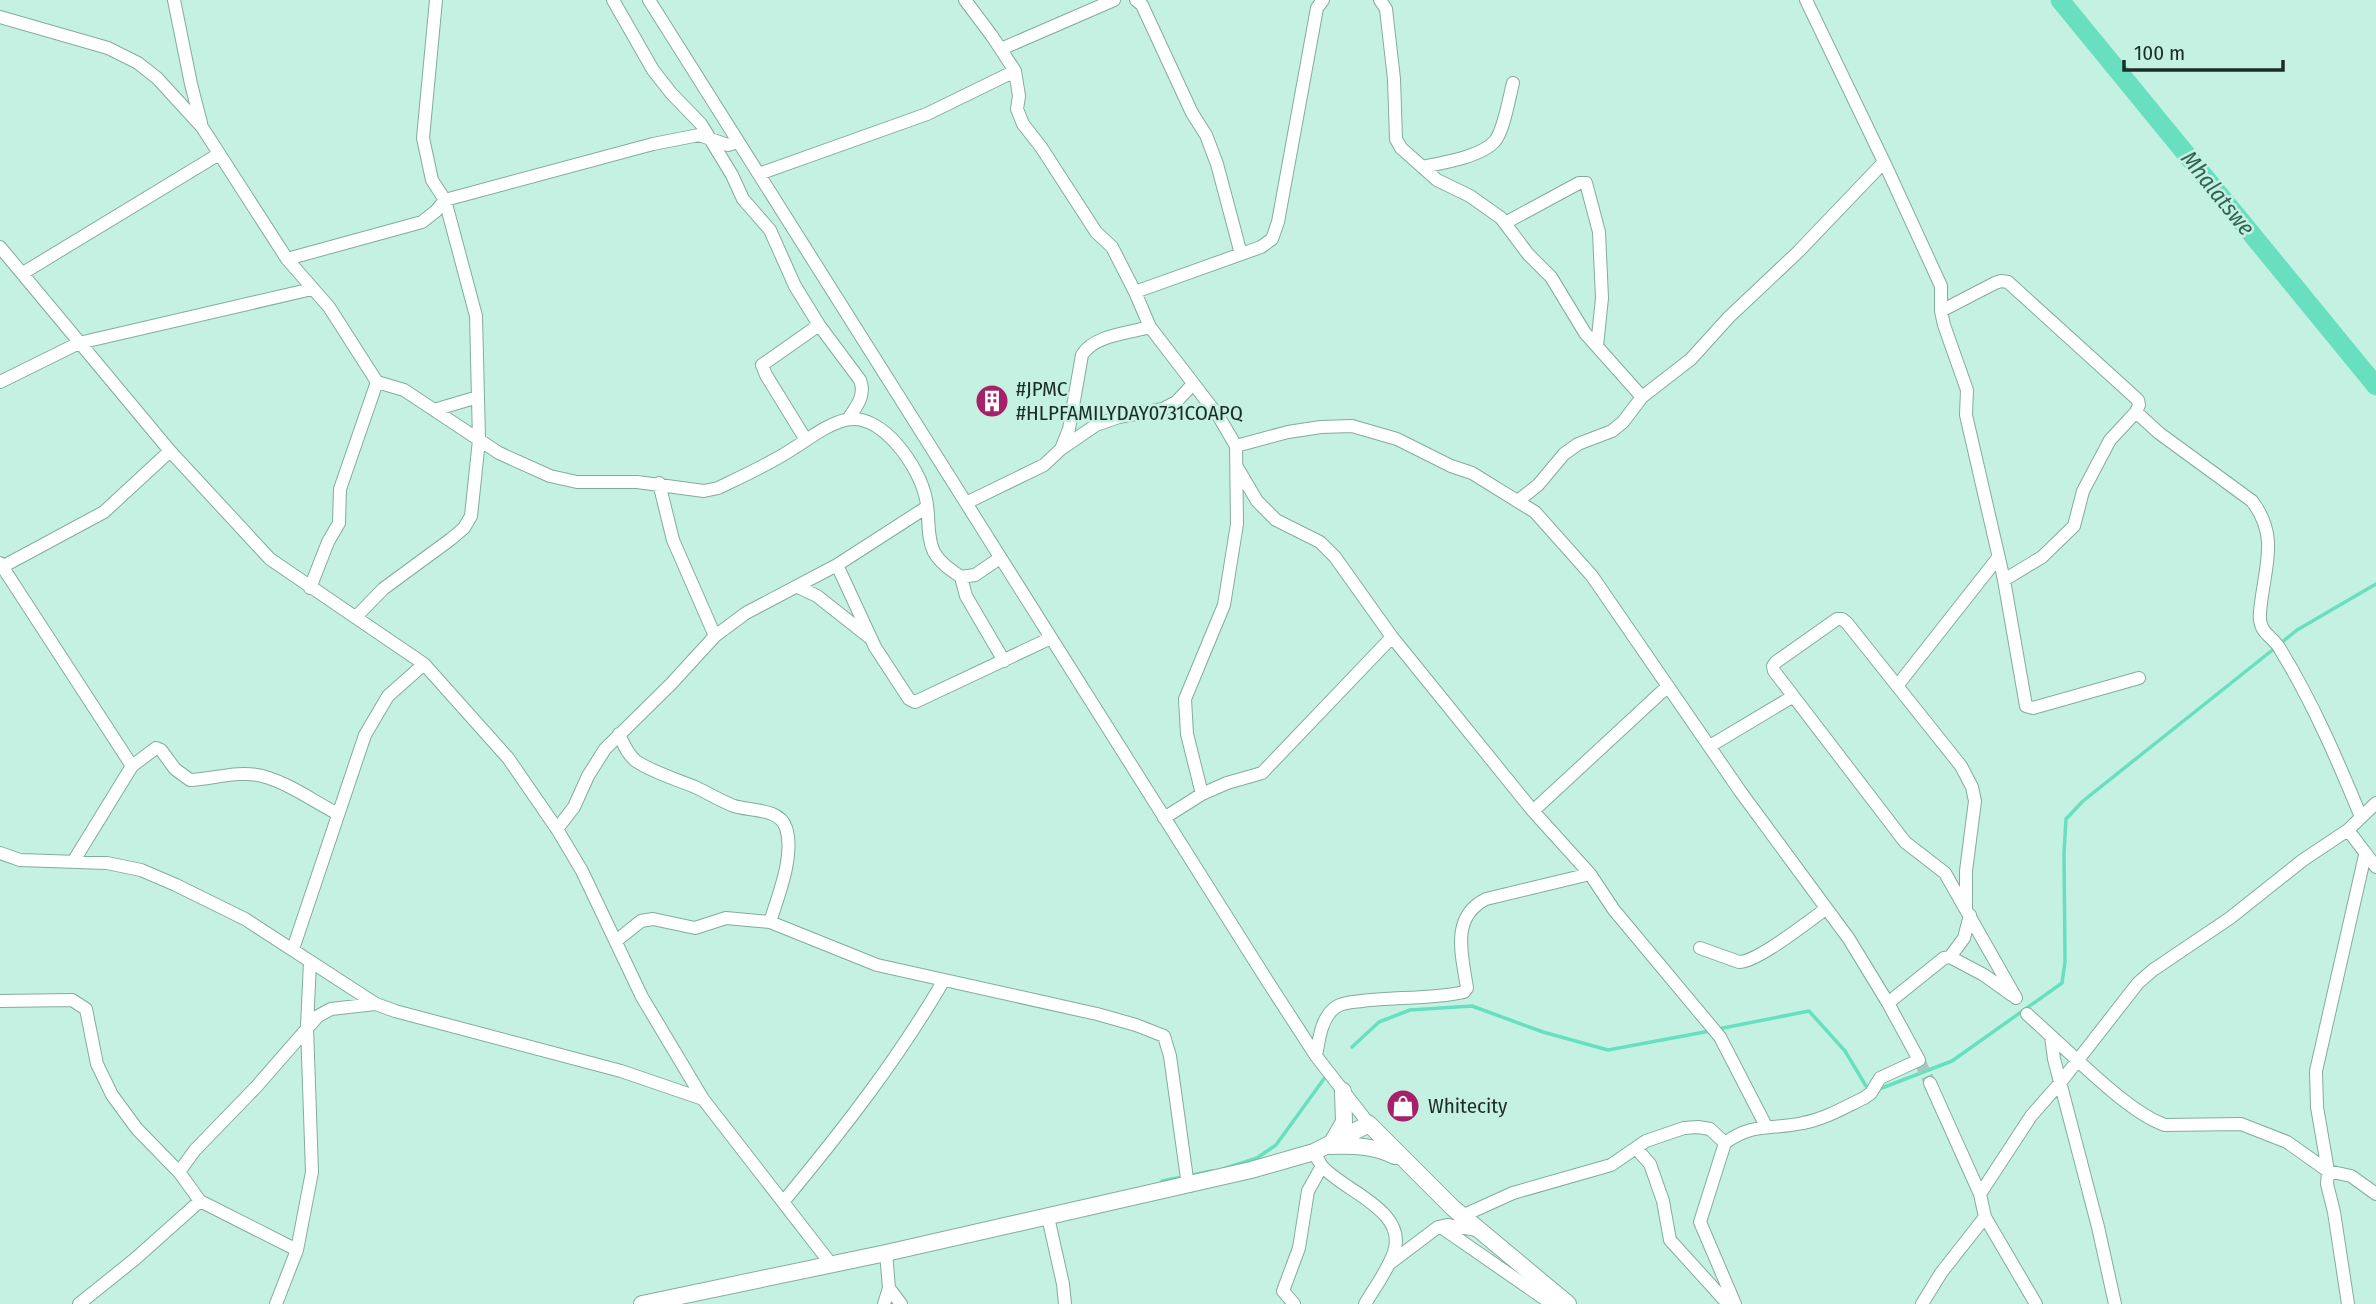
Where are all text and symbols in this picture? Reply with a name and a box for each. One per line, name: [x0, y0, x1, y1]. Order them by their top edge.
scale bar: [2124, 28, 2283, 72]
text: 100 m: [2134, 40, 2185, 66]
water label: Mhalatswe: [2175, 145, 2261, 241]
place label: #JPMC #HLPFAMILYDAY0731COAPQ: [1016, 376, 1243, 426]
building icon: #JPMC #HLPFAMILYDAY0731COAPQ: [973, 382, 1011, 420]
shop icon: Whitecity: [1384, 1087, 1422, 1125]
place label: Whitecity: [1428, 1093, 1508, 1119]

